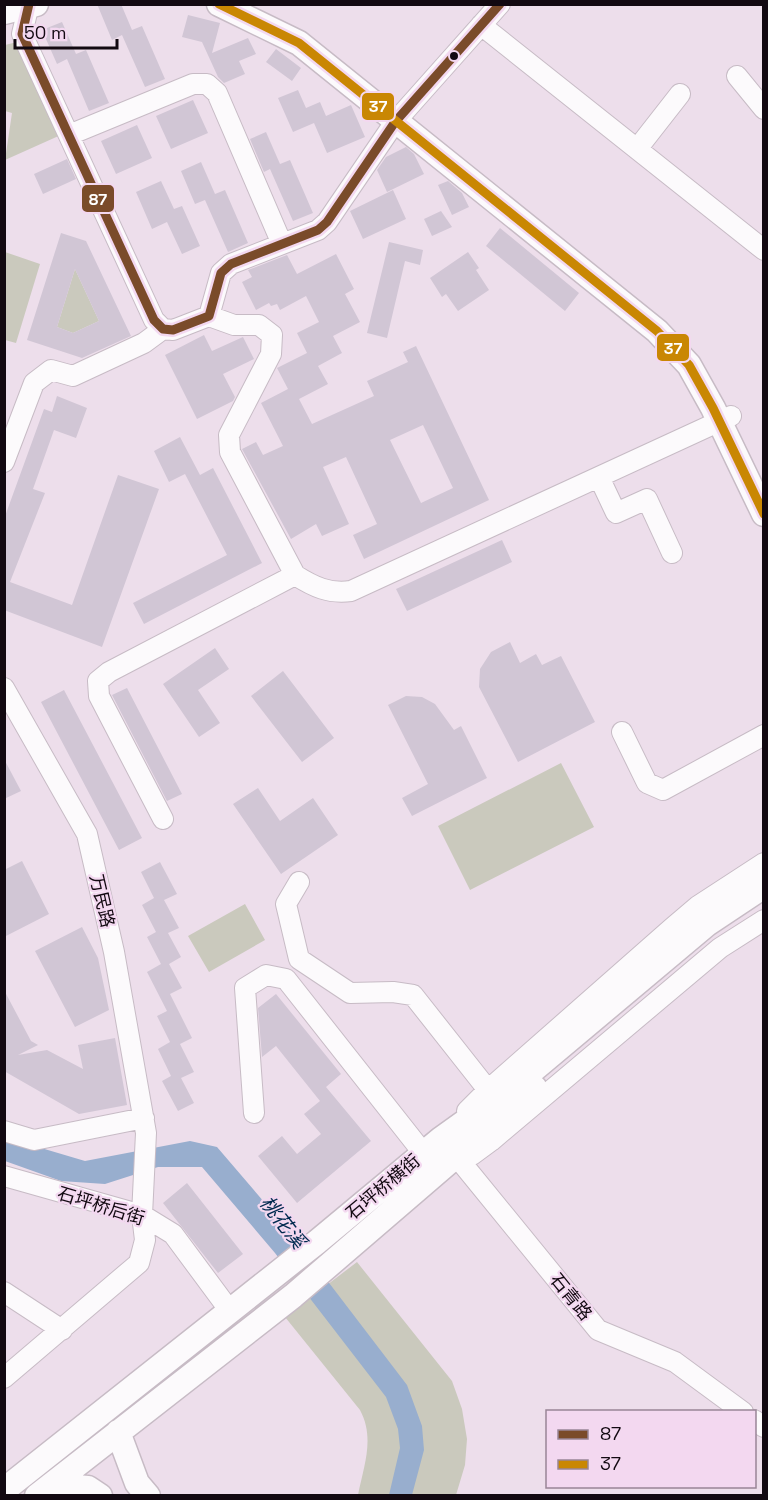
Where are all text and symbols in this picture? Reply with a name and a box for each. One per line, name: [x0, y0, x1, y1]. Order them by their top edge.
scale bar: [15, 12, 117, 50]
text: 50 m: [24, 21, 66, 44]
unlabelled marker: [448, 50, 460, 62]
line badge: 37: [361, 92, 395, 121]
text: 37: [369, 96, 387, 117]
line badge: 87: [81, 184, 115, 213]
text: 87: [89, 189, 107, 210]
line badge: 37: [656, 333, 690, 362]
text: 37: [664, 338, 682, 359]
street label: 万民路: [85, 872, 120, 930]
street label: 石坪桥横街: [341, 1149, 425, 1224]
street label: 石坪桥后街: [55, 1181, 148, 1230]
water label: 桃花溪: [254, 1190, 313, 1255]
street label: 石青路: [545, 1268, 597, 1325]
legend: [546, 1410, 756, 1488]
text: 87: [600, 1422, 621, 1445]
text: 37: [600, 1452, 621, 1475]

